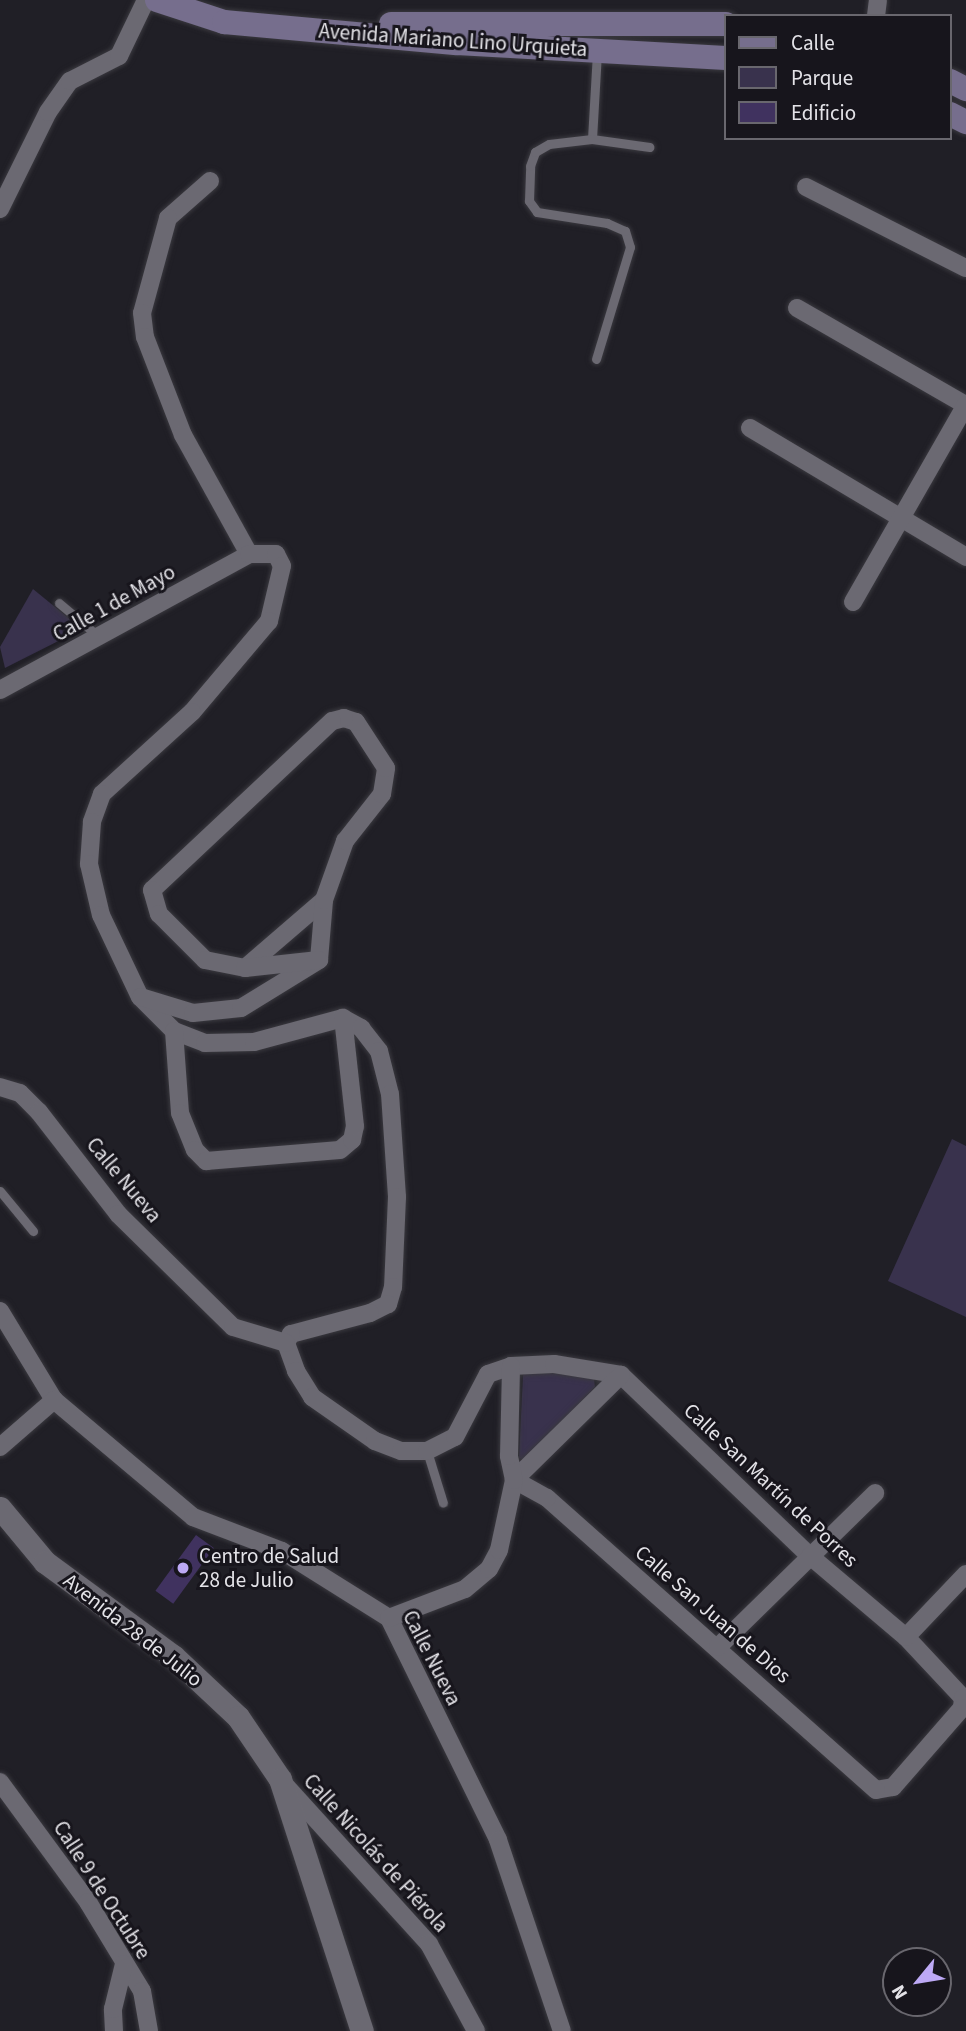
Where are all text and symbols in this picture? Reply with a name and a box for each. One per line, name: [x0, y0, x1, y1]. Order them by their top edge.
legend: [724, 14, 952, 140]
street label: Avenida Mariano Lino Urquieta: [318, 18, 588, 62]
text: Calle: [791, 28, 835, 58]
text: Parque: [791, 63, 853, 93]
text: Edificio: [791, 98, 856, 128]
street label: Calle 1 de Mayo: [49, 559, 179, 647]
street label: Calle Nueva: [81, 1132, 167, 1228]
street label: Calle San Martín de Porres: [679, 1398, 863, 1572]
street label: Calle San Juan de Dios: [630, 1540, 796, 1688]
place label: Centro de Salud 28 de Julio: [199, 1543, 339, 1593]
marker: Centro de Salud 28 de Julio: [173, 1558, 193, 1578]
street label: Avenida 28 de Julio: [59, 1568, 207, 1692]
street label: Calle Nueva: [397, 1606, 467, 1710]
street label: Calle Nicolás de Piérola: [298, 1769, 454, 1937]
street label: Calle 9 de Octubre: [48, 1816, 156, 1964]
north arrow: [882, 1947, 952, 2017]
text: N: [885, 1980, 915, 2004]

